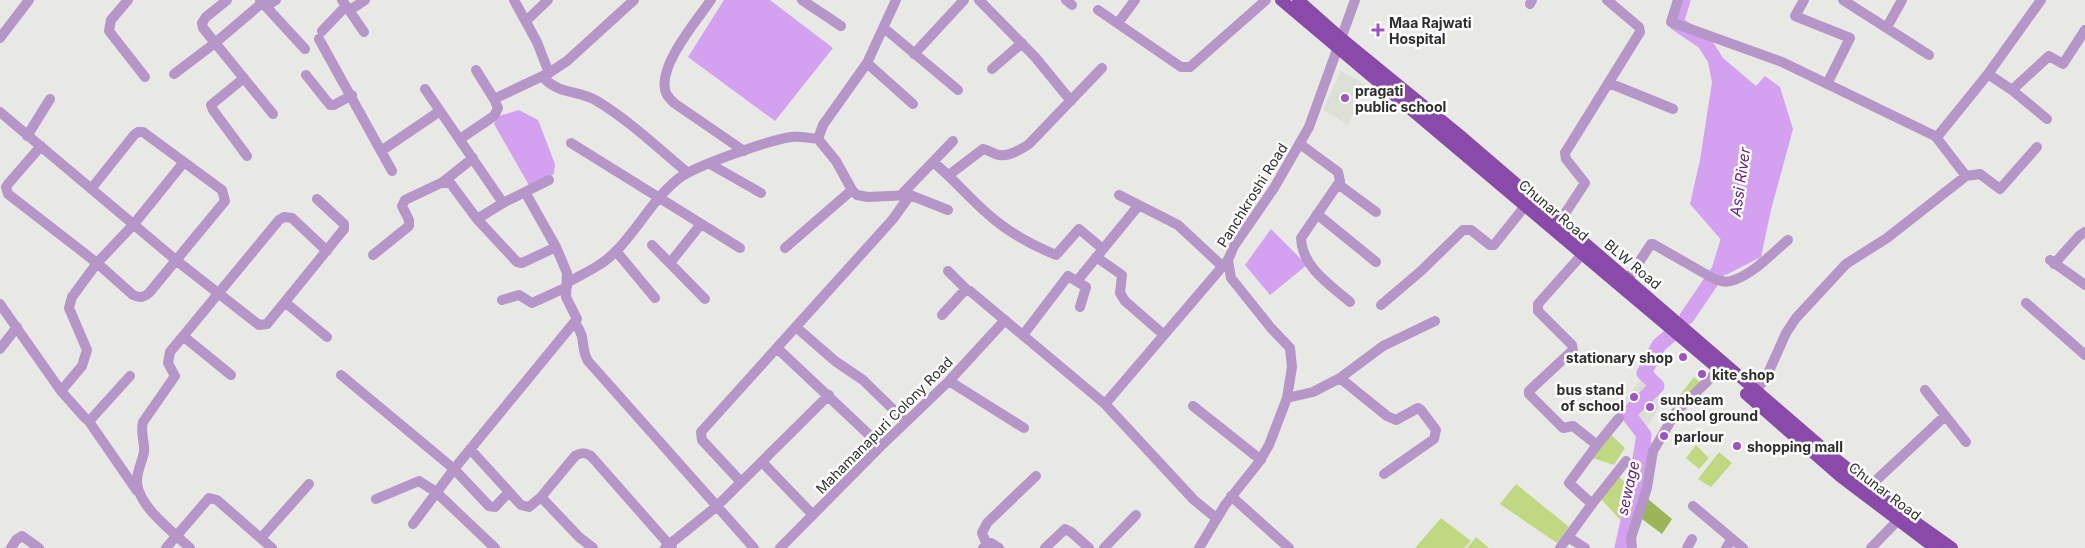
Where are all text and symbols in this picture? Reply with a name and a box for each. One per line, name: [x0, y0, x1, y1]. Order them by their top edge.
place label: Maa Rajwati Hospital: [1389, 14, 1472, 47]
marker: Maa Rajwati Hospital: [1371, 23, 1385, 37]
place label: pragati public school: [1355, 82, 1446, 115]
marker: pragati public school: [1339, 92, 1351, 104]
street label: Panchkroshi Road: [1213, 140, 1291, 250]
water label: Assi River: [1726, 146, 1754, 219]
street label: Chunar Road: [1516, 176, 1592, 244]
street label: BLW Road: [1601, 235, 1665, 293]
place label: stationary shop: [1566, 349, 1673, 366]
marker: stationary shop: [1677, 351, 1689, 363]
street label: Mahamanapuri Colony Road: [812, 353, 956, 497]
place label: kite shop: [1712, 366, 1775, 383]
marker: kite shop: [1696, 368, 1708, 380]
place label: bus stand of school: [1557, 381, 1624, 414]
marker: bus stand of school: [1628, 391, 1640, 403]
place label: sunbeam school ground: [1660, 391, 1758, 424]
marker: sunbeam school ground: [1644, 401, 1656, 413]
place label: parlour: [1674, 428, 1724, 445]
marker: parlour: [1658, 430, 1670, 442]
place label: shopping mall: [1747, 438, 1843, 455]
marker: shopping mall: [1731, 440, 1743, 452]
street label: Chunar Road: [1846, 458, 1924, 524]
water label: sewage: [1613, 459, 1643, 517]

